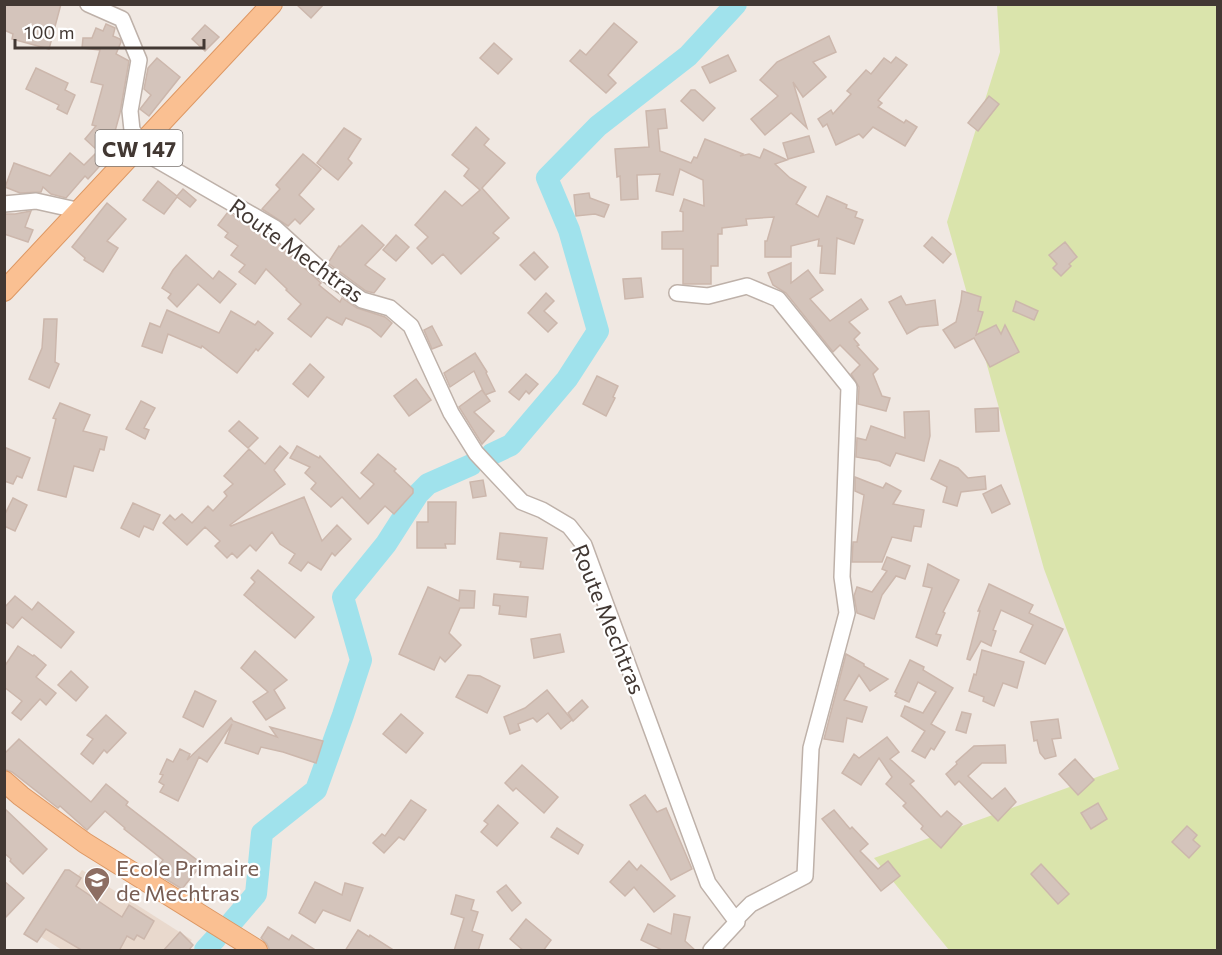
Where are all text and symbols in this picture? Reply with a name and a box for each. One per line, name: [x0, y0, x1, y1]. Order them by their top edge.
scale bar: [15, 12, 204, 50]
text: 100 m: [24, 21, 74, 43]
road number: CW 147: [96, 130, 182, 166]
street label: Route Mechtras: [225, 192, 369, 308]
street label: Route Mechtras: [567, 540, 651, 698]
place label: Ecole Primaire de Mechtras: [116, 854, 259, 906]
school or university icon: Ecole Primaire de Mechtras: [82, 865, 112, 903]

